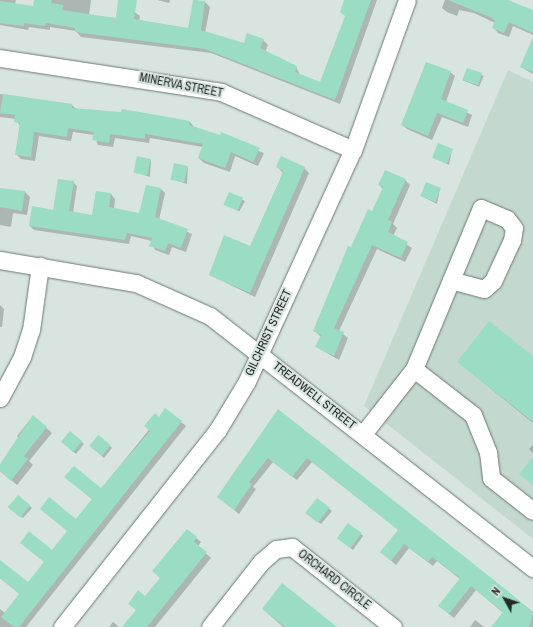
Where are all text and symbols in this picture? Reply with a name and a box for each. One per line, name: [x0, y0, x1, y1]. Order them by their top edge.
street label: MINERVA STREET: [138, 71, 224, 101]
street label: GILCHRIST STREET: [243, 287, 295, 379]
street label: TREADWELL STREET: [269, 359, 359, 433]
street label: ORCHARD CIRCLE: [295, 547, 373, 613]
north arrow: [485, 579, 525, 619]
text: N: [488, 584, 503, 598]

